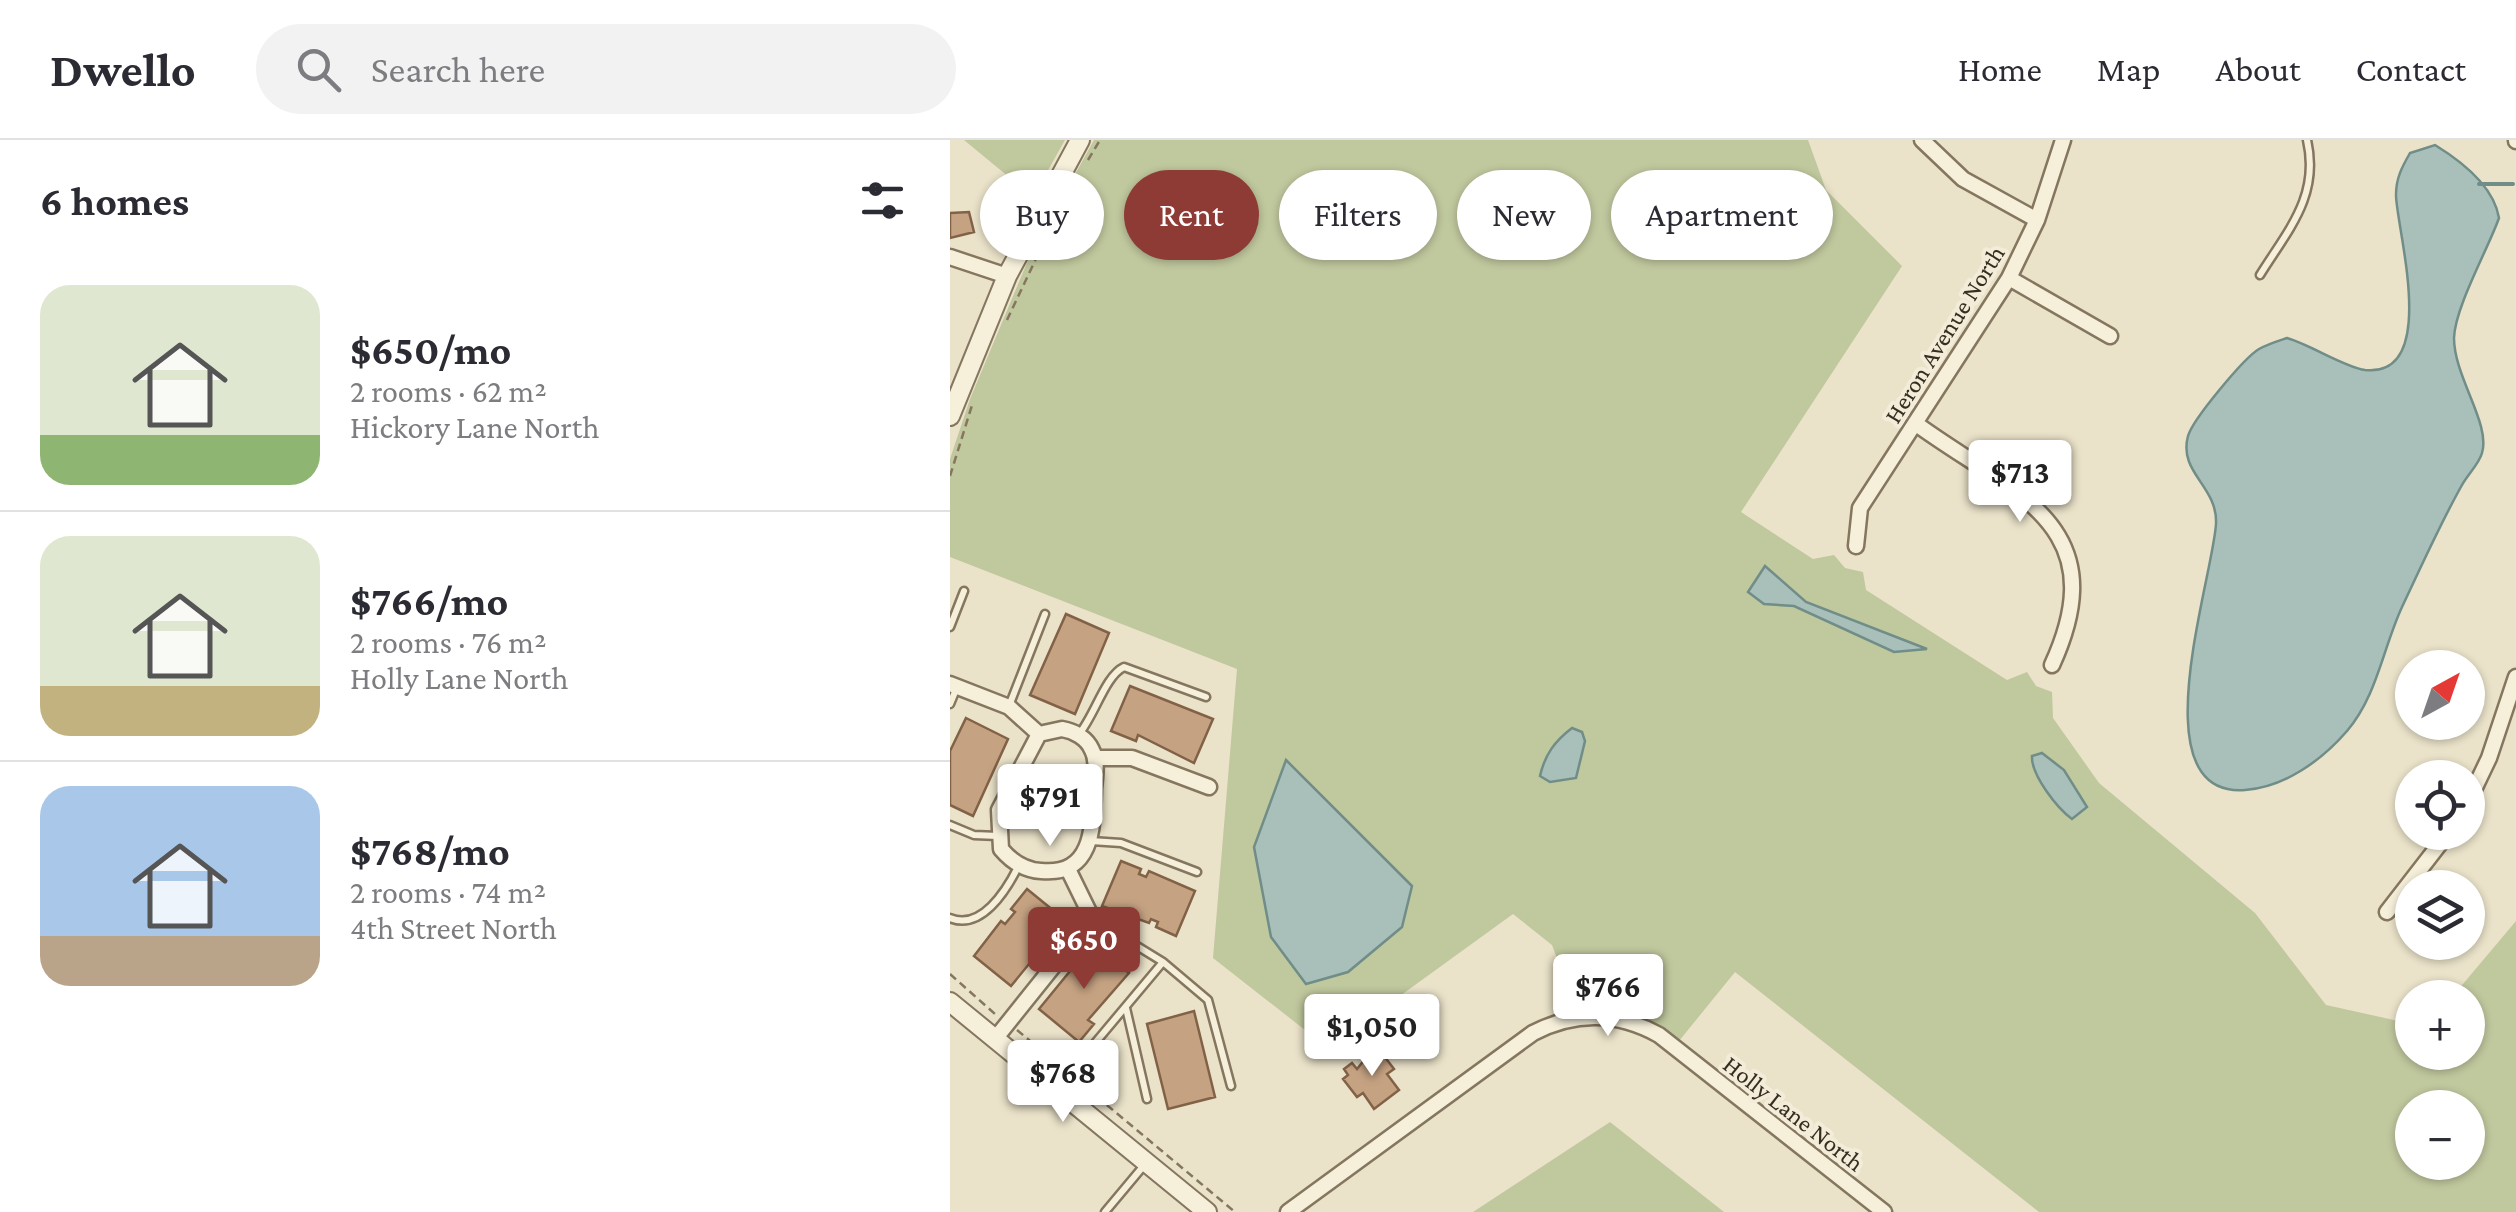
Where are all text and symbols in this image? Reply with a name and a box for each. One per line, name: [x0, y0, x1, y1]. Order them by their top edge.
search box: [256, 24, 956, 114]
icon: search: [291, 42, 346, 97]
text: Dwello: [50, 43, 196, 96]
text: Search here: [371, 48, 545, 90]
text: Home: [1958, 50, 2042, 89]
text: Map: [2097, 50, 2160, 89]
text: About: [2215, 50, 2301, 89]
text: Contact: [2356, 50, 2466, 89]
chip: Buy: [980, 170, 1104, 260]
chip: Rent: [1124, 170, 1259, 260]
chip: Filters: [1279, 170, 1437, 260]
chip: New: [1457, 170, 1591, 260]
chip: Apartment: [1611, 170, 1833, 260]
icon: filters: [855, 173, 910, 228]
text: 6 homes: [40, 177, 189, 224]
street label: Heron Avenue North: [1879, 241, 2010, 428]
icon: home: [120, 325, 240, 445]
text: $650/mo: [350, 326, 511, 373]
text: 2 rooms · 62 m²: [350, 373, 547, 409]
text: Hickory Lane North: [350, 409, 600, 445]
pin: $713: [1961, 440, 2079, 525]
text: $713: [1990, 454, 2050, 490]
icon: home: [120, 576, 240, 696]
text: $766/mo: [350, 577, 508, 624]
text: 2 rooms · 76 m²: [350, 624, 547, 660]
north arrow: [2395, 650, 2485, 740]
map controls: [2395, 650, 2485, 1180]
text: Holly Lane North: [350, 660, 568, 696]
button: locate: [2395, 760, 2485, 850]
pin: $791: [991, 764, 1109, 849]
text: $791: [1020, 778, 1080, 814]
icon: home: [120, 826, 240, 946]
text: $768/mo: [350, 827, 510, 874]
button: layers: [2395, 870, 2485, 960]
text: 2 rooms · 74 m²: [350, 874, 546, 910]
pin: $650: [1025, 907, 1143, 992]
text: 4th Street North: [350, 910, 557, 946]
text: $650: [1050, 921, 1118, 957]
pin: $766: [1549, 954, 1667, 1039]
text: $766: [1575, 968, 1641, 1004]
button: +: [2395, 980, 2485, 1070]
pin: $1,050: [1291, 994, 1453, 1079]
text: $1,050: [1326, 1008, 1418, 1044]
pin: $768: [1004, 1040, 1122, 1125]
street label: Holly Lane North: [1718, 1050, 1869, 1177]
text: $768: [1030, 1054, 1097, 1090]
button: −: [2395, 1090, 2485, 1180]

